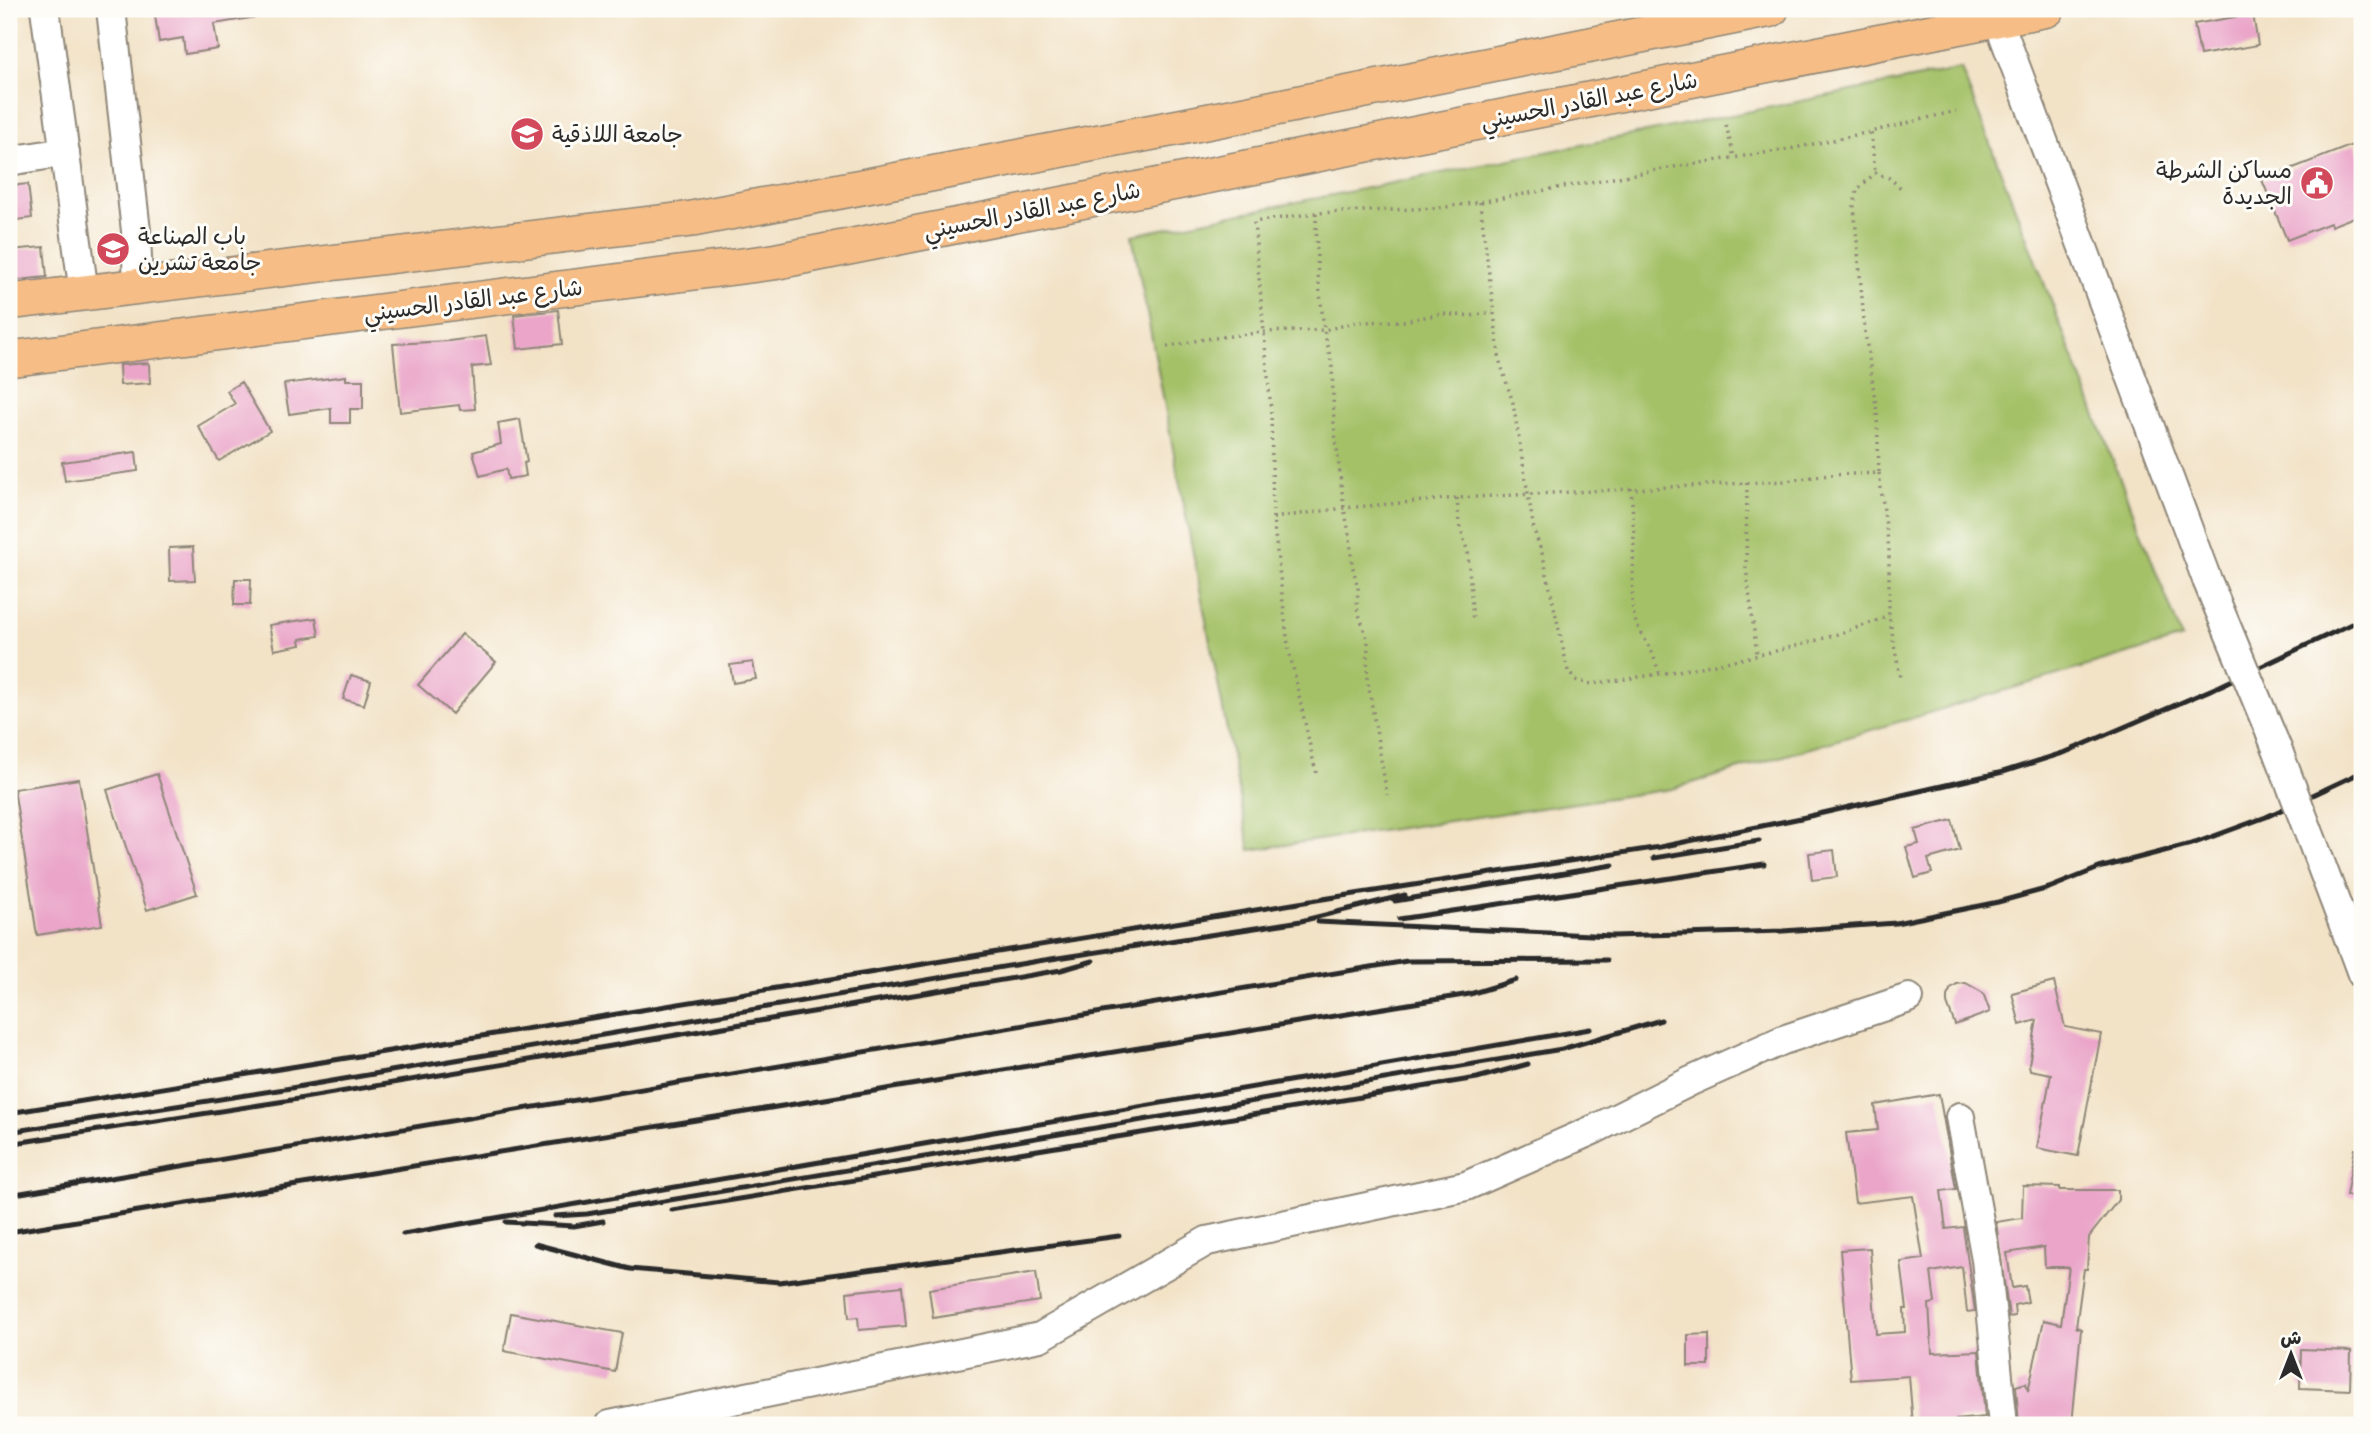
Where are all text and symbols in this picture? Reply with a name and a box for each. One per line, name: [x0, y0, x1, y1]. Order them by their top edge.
street label: شارع عبد القادر الحسيني: [1478, 65, 1701, 142]
school or university icon: جامعة اللاذقية: [508, 115, 546, 153]
place label: جامعة اللاذقية: [552, 120, 683, 148]
place label: مساكن الشرطة الجديدة: [2156, 156, 2292, 210]
public building icon: مساكن الشرطة الجديدة: [2298, 164, 2336, 202]
street label: شارع عبد القادر الحسيني: [921, 175, 1144, 252]
place label: باب الصناعة جامعة تشرين: [138, 222, 262, 276]
school or university icon: باب الصناعة جامعة تشرين: [94, 230, 132, 268]
street label: شارع عبد القادر الحسيني: [362, 273, 585, 334]
north arrow: [2256, 1318, 2326, 1388]
text: ش: [2281, 1326, 2302, 1349]

